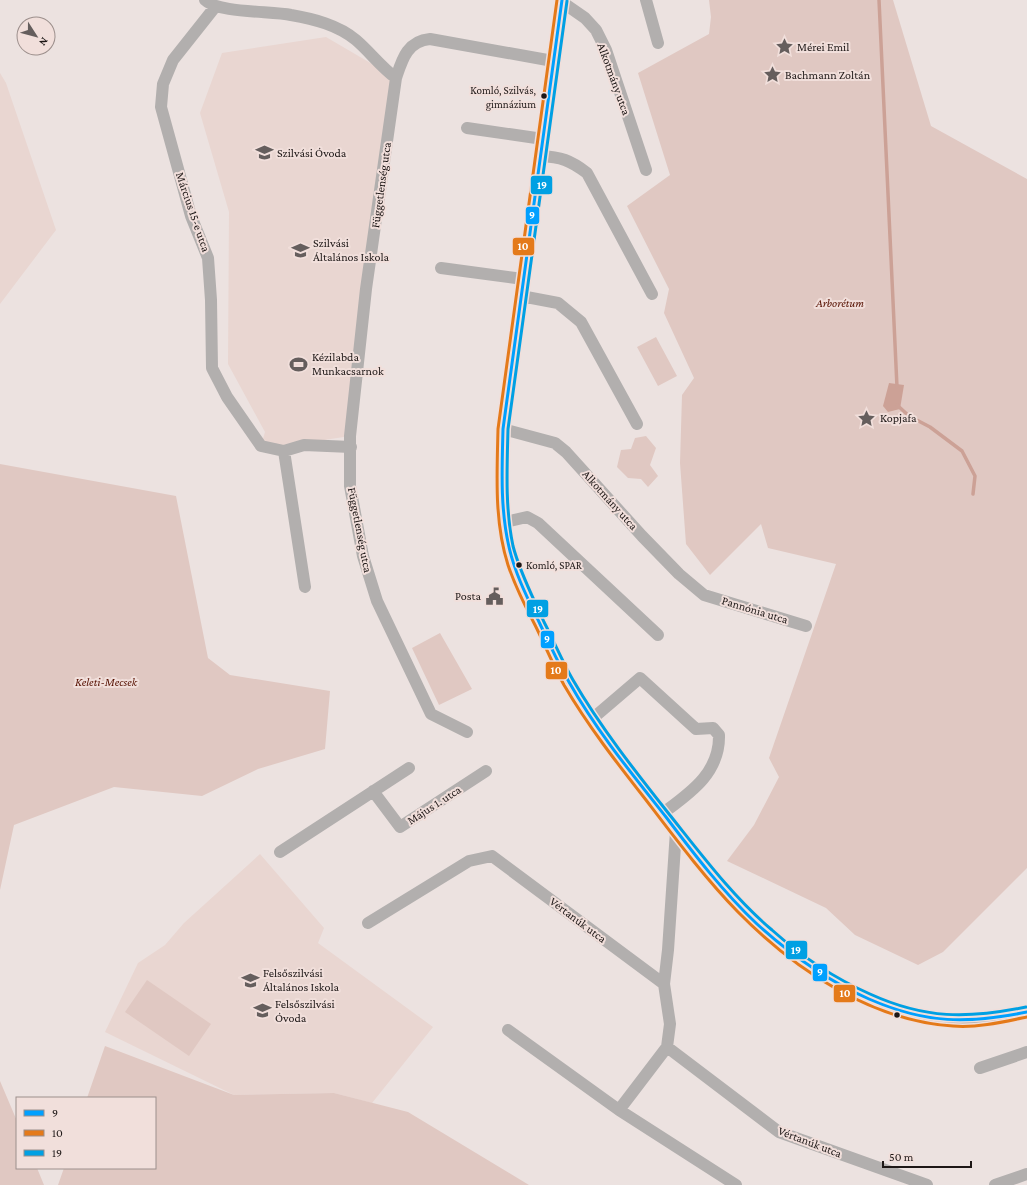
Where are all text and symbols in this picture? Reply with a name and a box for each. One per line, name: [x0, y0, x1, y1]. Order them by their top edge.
north arrow: [16, 16, 56, 56]
text: N: [37, 35, 51, 49]
place icon: Mérei Emil: [774, 37, 794, 57]
place label: Mérei Emil: [797, 40, 849, 54]
street label: Alkotmány utca: [594, 41, 634, 117]
place icon: Bachmann Zoltán: [762, 65, 782, 85]
place label: Bachmann Zoltán: [785, 68, 871, 82]
place label: Komló, Szilvás, gimnázium: [470, 84, 536, 111]
marker: Komló, Szilvás, gimnázium: [539, 91, 549, 101]
street label: Függetlenség utca: [368, 141, 394, 229]
school or university icon: Szilvási Óvoda: [254, 143, 274, 163]
place label: Szilvási Óvoda: [277, 146, 347, 160]
street label: Március 15-e utca: [173, 170, 213, 254]
line badge: 19: [530, 175, 553, 195]
text: 19: [537, 179, 547, 191]
line badge: 9: [525, 206, 540, 225]
text: 9: [529, 209, 535, 221]
place label: Szilvási Általános Iskola: [313, 236, 390, 264]
line badge: 10: [512, 237, 535, 256]
school or university icon: Szilvási Általános Iskola: [290, 240, 310, 260]
text: 10: [518, 240, 529, 252]
park label: Arborétum: [815, 296, 864, 310]
place label: Kézilabda Munkacsarnok: [312, 350, 384, 378]
sports icon: Kézilabda Munkacsarnok: [289, 354, 309, 374]
place icon: Kopjafa: [857, 408, 877, 428]
place label: Kopjafa: [880, 411, 917, 425]
street label: Alkotmány utca: [579, 467, 641, 533]
street label: Függetlenség utca: [345, 486, 375, 574]
place label: Komló, SPAR: [526, 559, 583, 572]
marker: Komló, SPAR: [514, 560, 524, 570]
public building icon: Posta: [484, 586, 504, 606]
place label: Posta: [455, 589, 481, 603]
street label: Pannónia utca: [720, 593, 790, 627]
line badge: 19: [526, 599, 549, 618]
text: 19: [533, 603, 543, 615]
line badge: 9: [540, 630, 555, 649]
text: 9: [544, 633, 550, 645]
line badge: 10: [545, 661, 568, 680]
text: 10: [551, 664, 562, 676]
park label: Keleti-Mecsek: [75, 675, 138, 689]
street label: Május 1. utca: [404, 782, 464, 828]
street label: Vértanúk utca: [547, 894, 609, 946]
line badge: 19: [785, 940, 808, 960]
text: 19: [791, 944, 801, 956]
line badge: 9: [812, 963, 828, 982]
place label: Felsőszilvási Általános Iskola: [263, 966, 340, 994]
text: 9: [817, 966, 823, 978]
school or university icon: Felsőszilvási Általános Iskola: [240, 970, 260, 990]
line badge: 10: [833, 984, 856, 1003]
text: 10: [840, 987, 851, 999]
place label: Felsőszilvási Óvoda: [275, 997, 335, 1025]
school or university icon: Felsőszilvási Óvoda: [252, 1001, 272, 1021]
unlabelled marker: [892, 1010, 902, 1020]
legend: [16, 1097, 156, 1169]
text: 9: [52, 1106, 58, 1120]
street label: Vértanúk utca: [776, 1123, 844, 1161]
text: 10: [52, 1126, 63, 1140]
scale bar: [883, 1143, 971, 1169]
text: 19: [52, 1146, 62, 1160]
text: 50 m: [889, 1150, 914, 1164]

